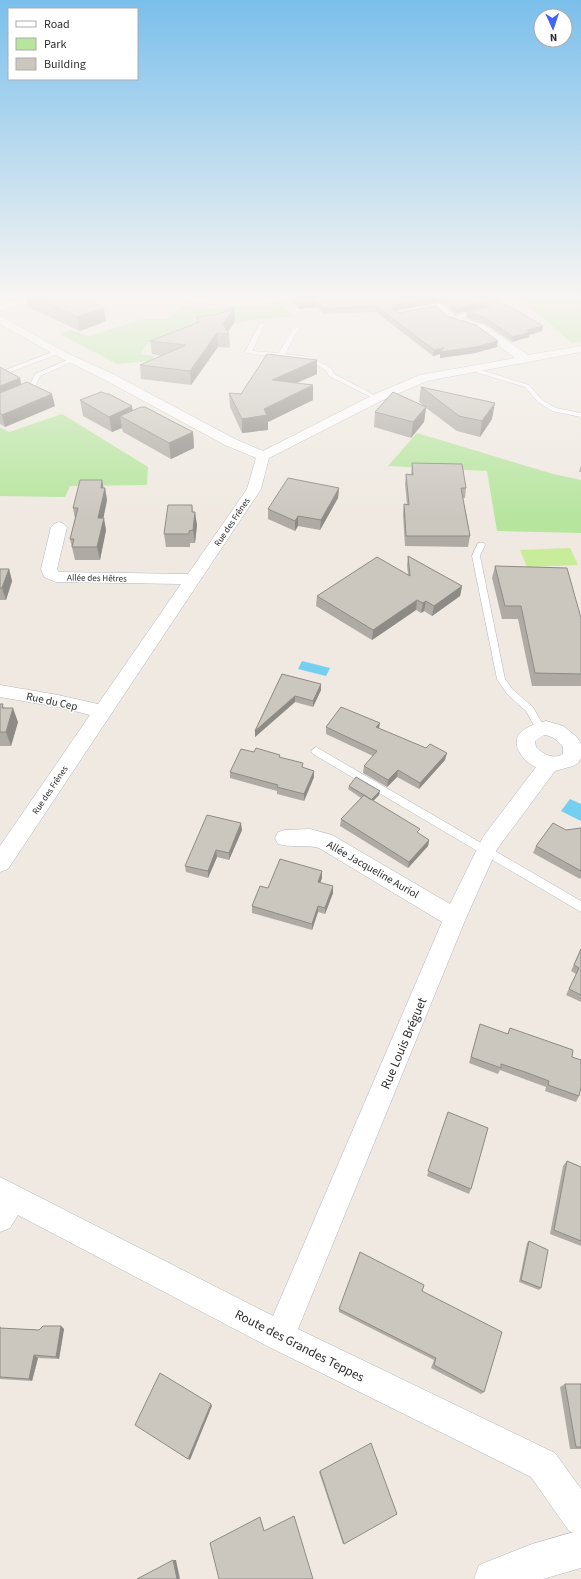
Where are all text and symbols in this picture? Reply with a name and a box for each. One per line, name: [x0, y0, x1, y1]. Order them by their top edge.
legend: [8, 8, 138, 80]
north arrow: [533, 8, 573, 48]
text: Road: [44, 16, 70, 33]
text: N: [549, 30, 558, 45]
text: Park: [44, 36, 66, 53]
text: Building: [44, 56, 86, 73]
street label: Rue des Frênes: [211, 495, 254, 549]
street label: Allée des Hêtres: [67, 571, 127, 586]
street label: Rue du Cep: [25, 689, 79, 714]
street label: Rue des Frênes: [29, 763, 72, 817]
street label: Allée Jacqueline Auriol: [324, 837, 422, 902]
street label: Rue Louis Bréguet: [377, 994, 432, 1092]
street label: Route des Grandes Teppes: [232, 1305, 368, 1387]

